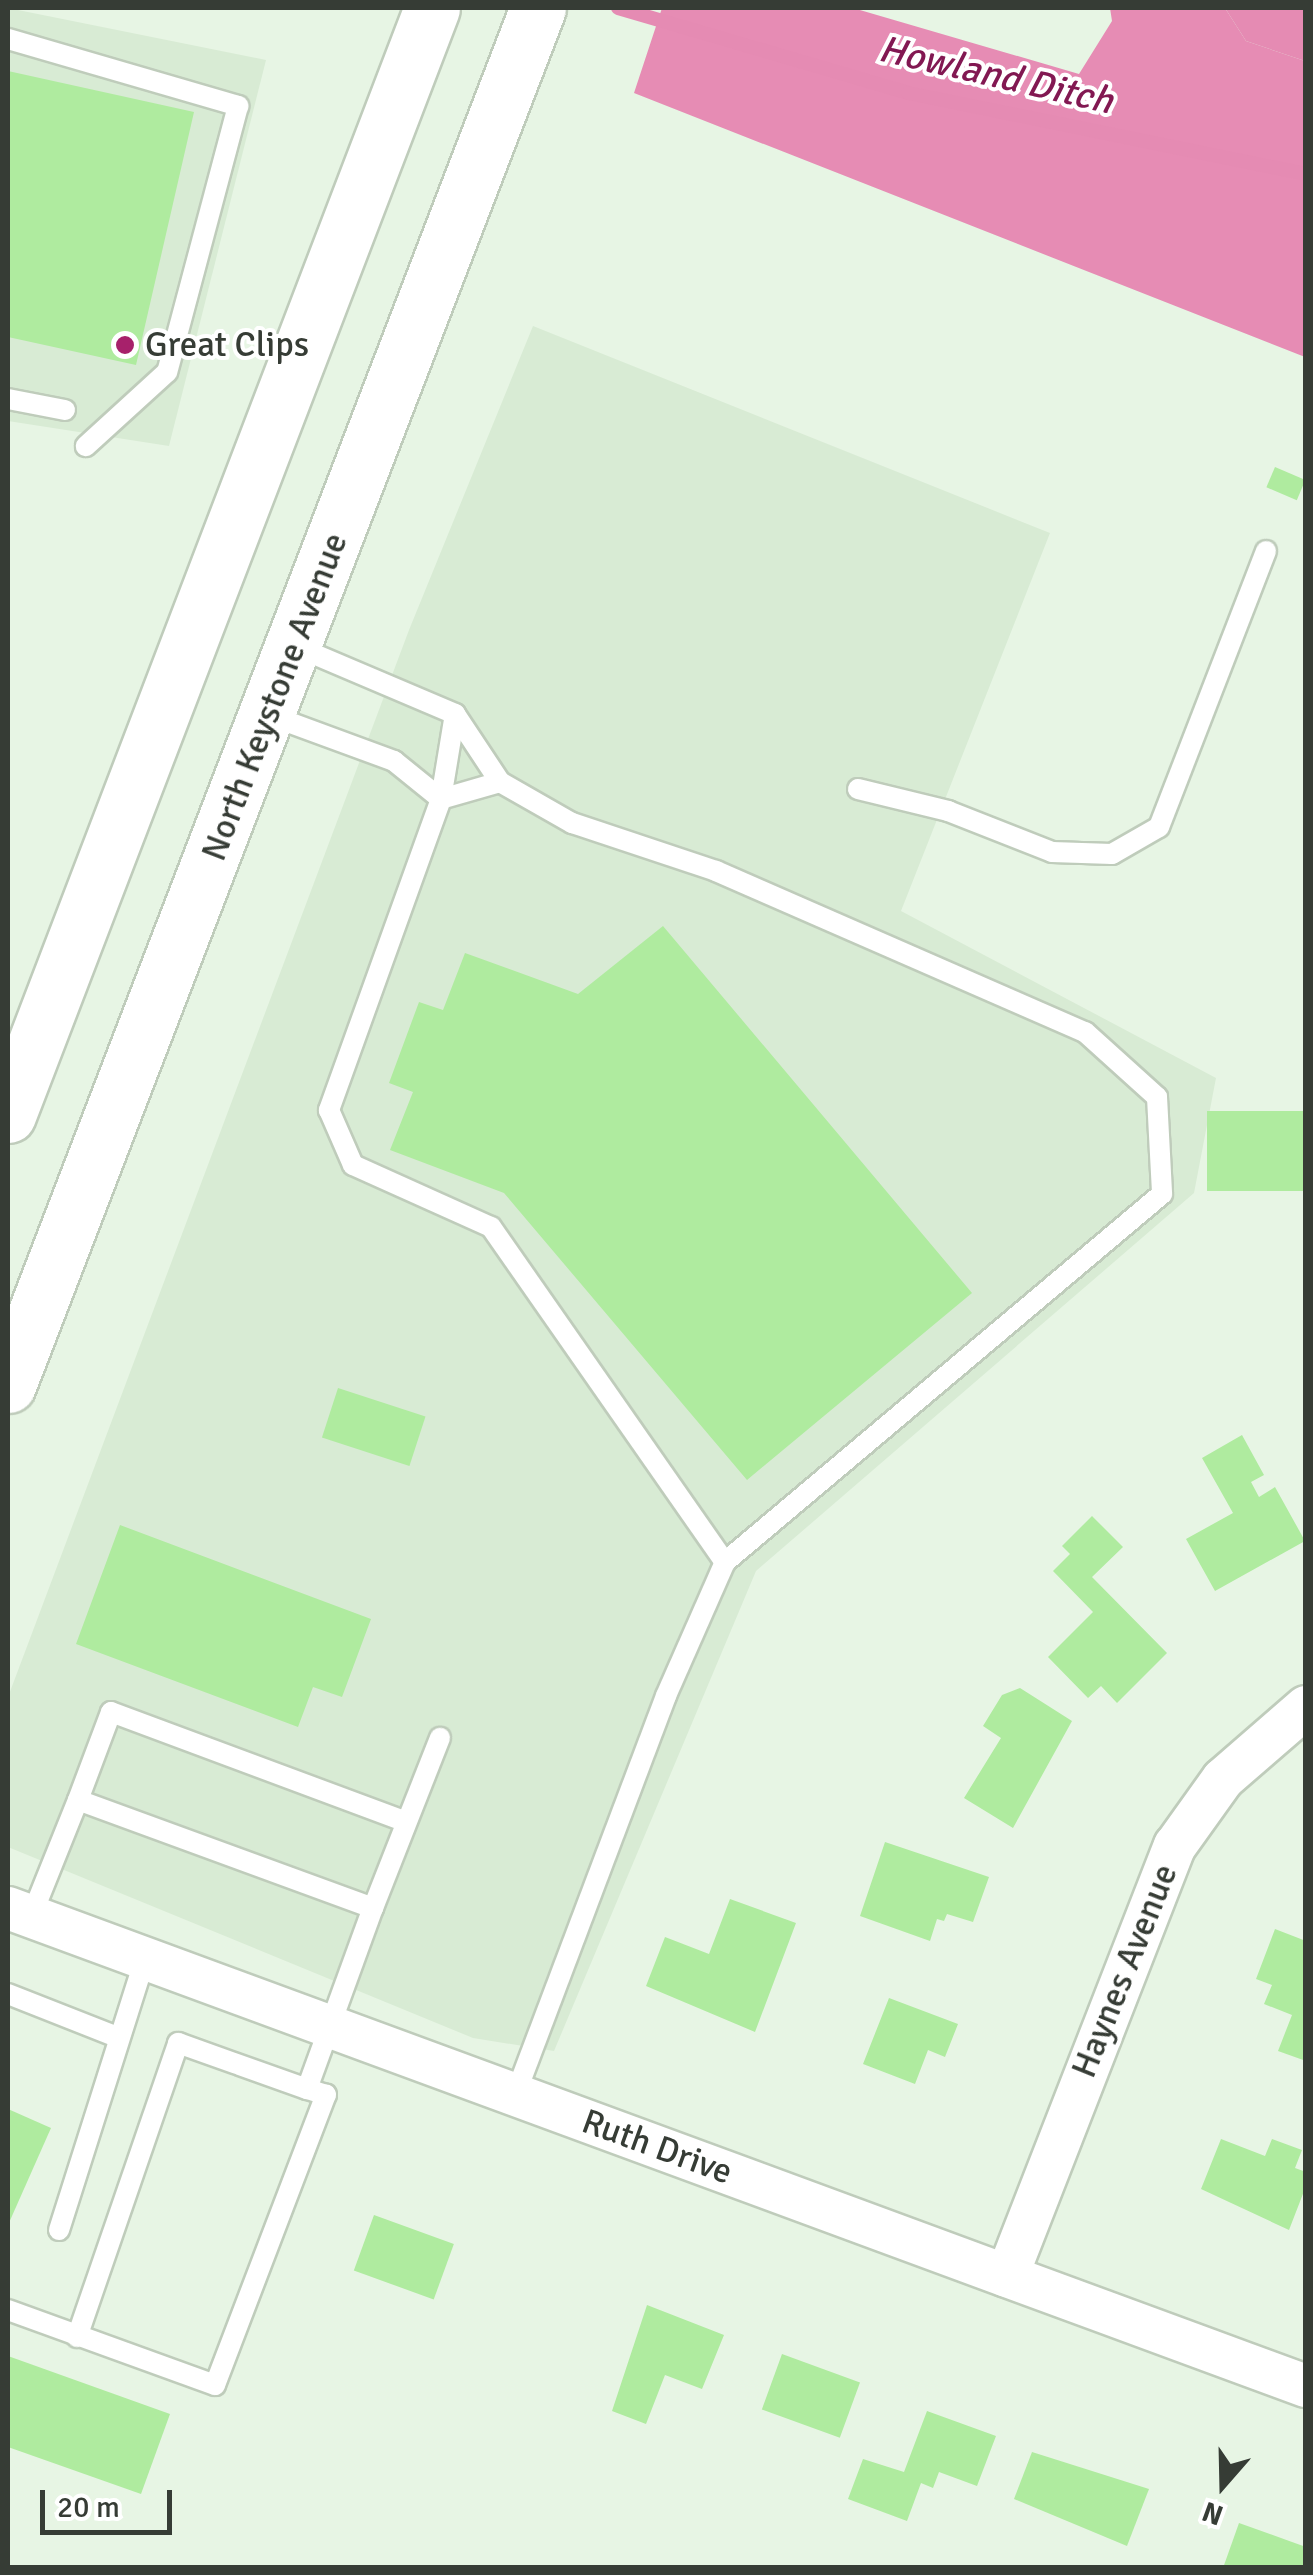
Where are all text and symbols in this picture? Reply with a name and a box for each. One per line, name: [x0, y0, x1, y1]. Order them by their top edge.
water label: Howland Ditch: [875, 26, 1117, 124]
place label: Great Clips: [145, 324, 309, 366]
marker: Great Clips: [114, 334, 136, 356]
street label: North Keystone Avenue: [193, 527, 357, 867]
street label: Haynes Avenue: [1063, 1858, 1187, 2084]
street label: Ruth Drive: [576, 2100, 738, 2194]
north arrow: [1173, 2435, 1273, 2535]
scale bar: [45, 2470, 178, 2532]
text: 20 m: [57, 2489, 120, 2526]
text: N: [1198, 2494, 1228, 2533]

